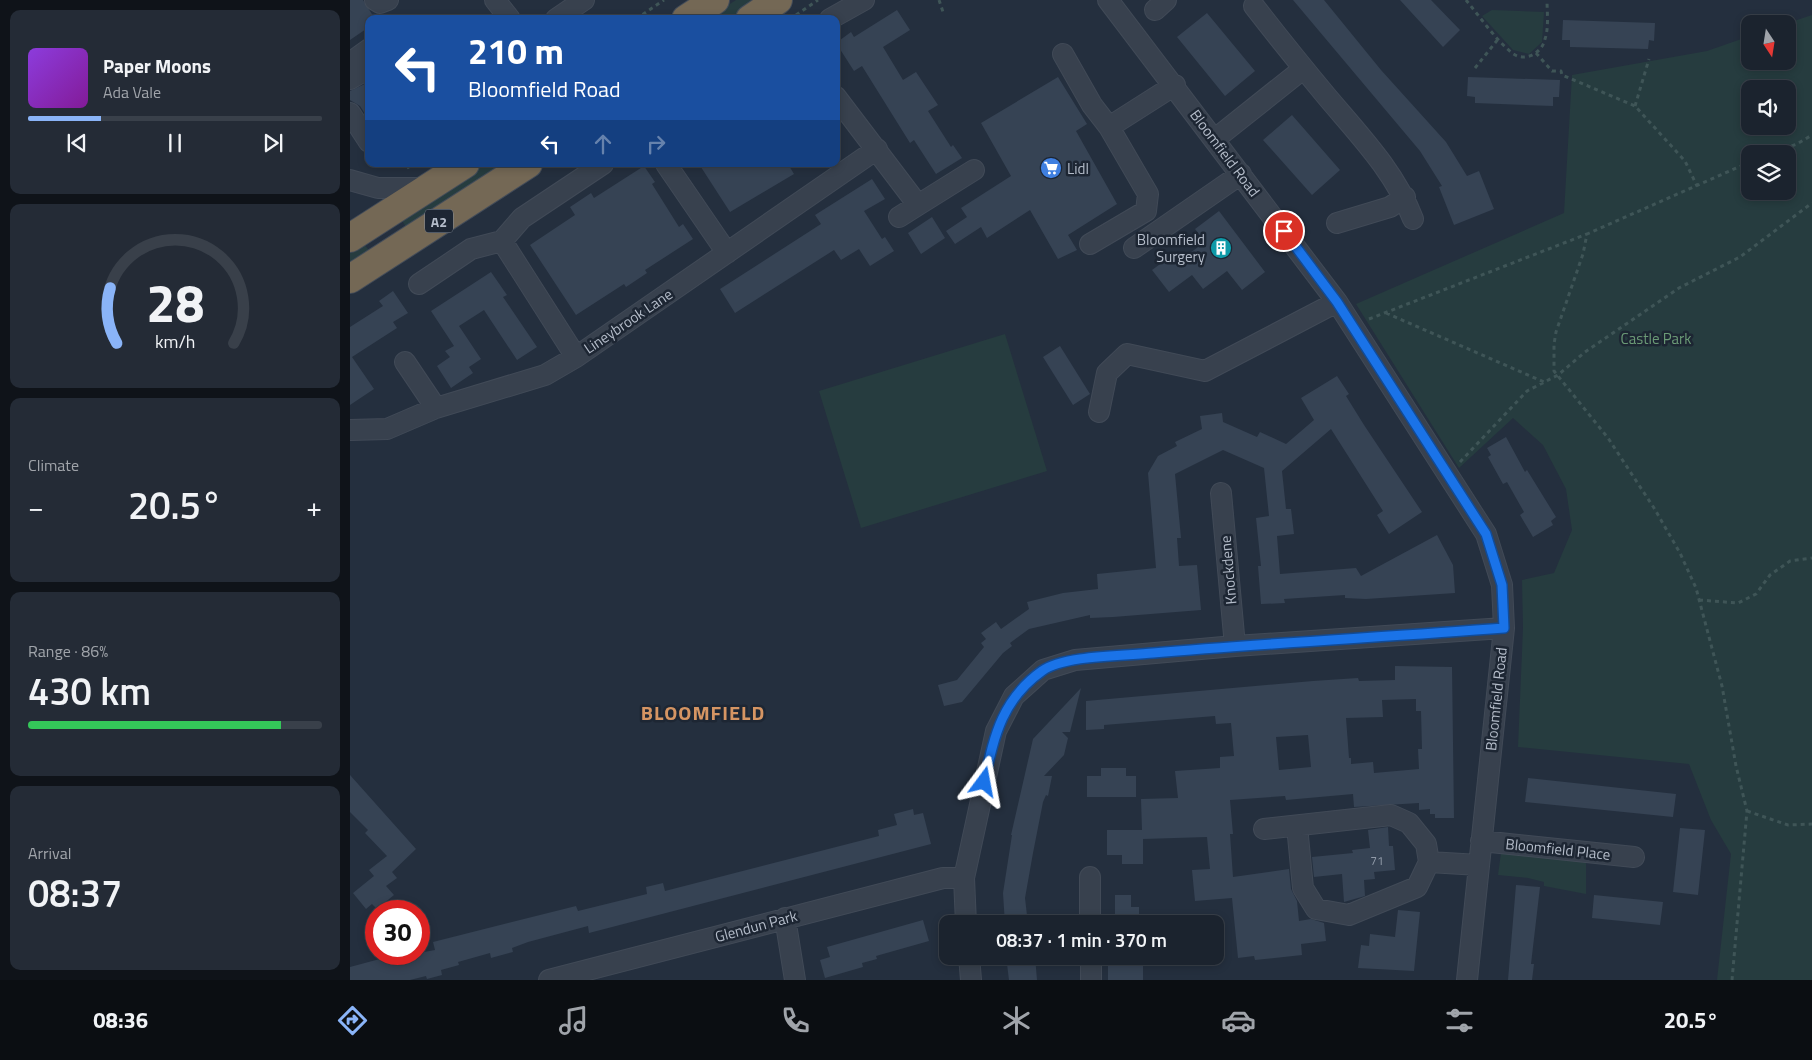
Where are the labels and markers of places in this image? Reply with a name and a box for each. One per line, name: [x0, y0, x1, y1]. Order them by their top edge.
supermarket icon: Lidl: [1039, 156, 1063, 180]
place label: Lidl: [1067, 157, 1089, 180]
pin: [1263, 210, 1305, 252]
place label: Bloomfield Surgery: [1137, 228, 1205, 268]
building icon: Bloomfield Surgery: [1209, 236, 1233, 260]

